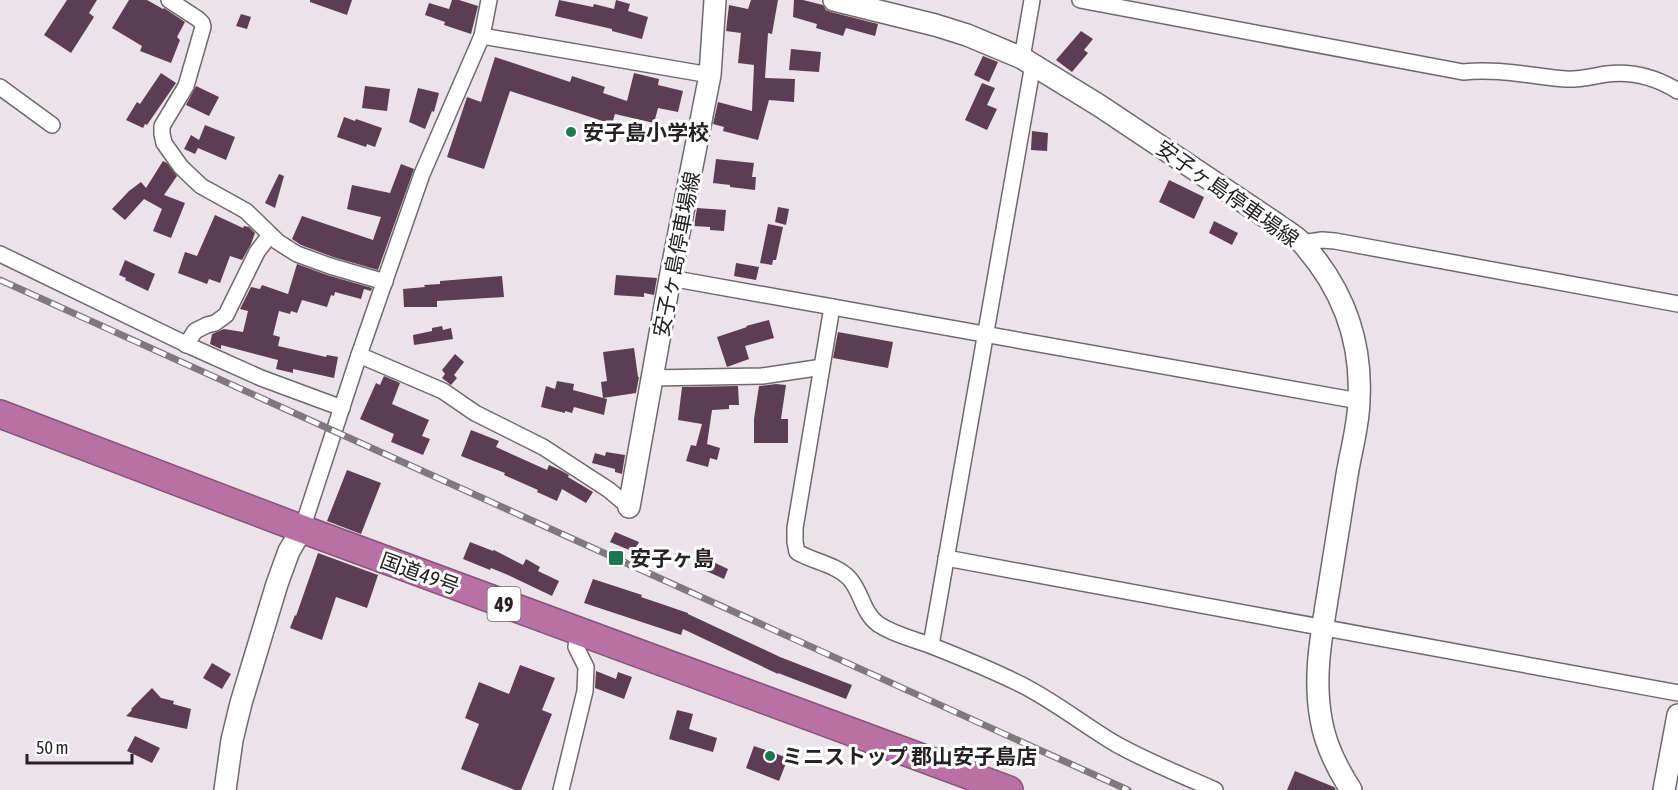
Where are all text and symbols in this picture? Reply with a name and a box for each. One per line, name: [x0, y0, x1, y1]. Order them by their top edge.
place label: 安子島小学校: [583, 120, 709, 144]
marker: 安子島小学校: [564, 125, 578, 139]
street label: 安子ヶ島停車場線: [1152, 135, 1304, 251]
street label: 安子ヶ島停車場線: [648, 169, 704, 339]
place label: 安子ヶ島: [630, 546, 714, 570]
street label: 国道49号: [377, 548, 463, 598]
marker: 安子ヶ島: [607, 549, 625, 567]
road number: 49: [488, 587, 520, 621]
scale bar: [27, 727, 132, 765]
text: 50 m: [36, 737, 68, 758]
place label: ミニストップ 郡山安子島店: [782, 744, 1037, 768]
marker: ミニストップ 郡山安子島店: [763, 749, 777, 763]

